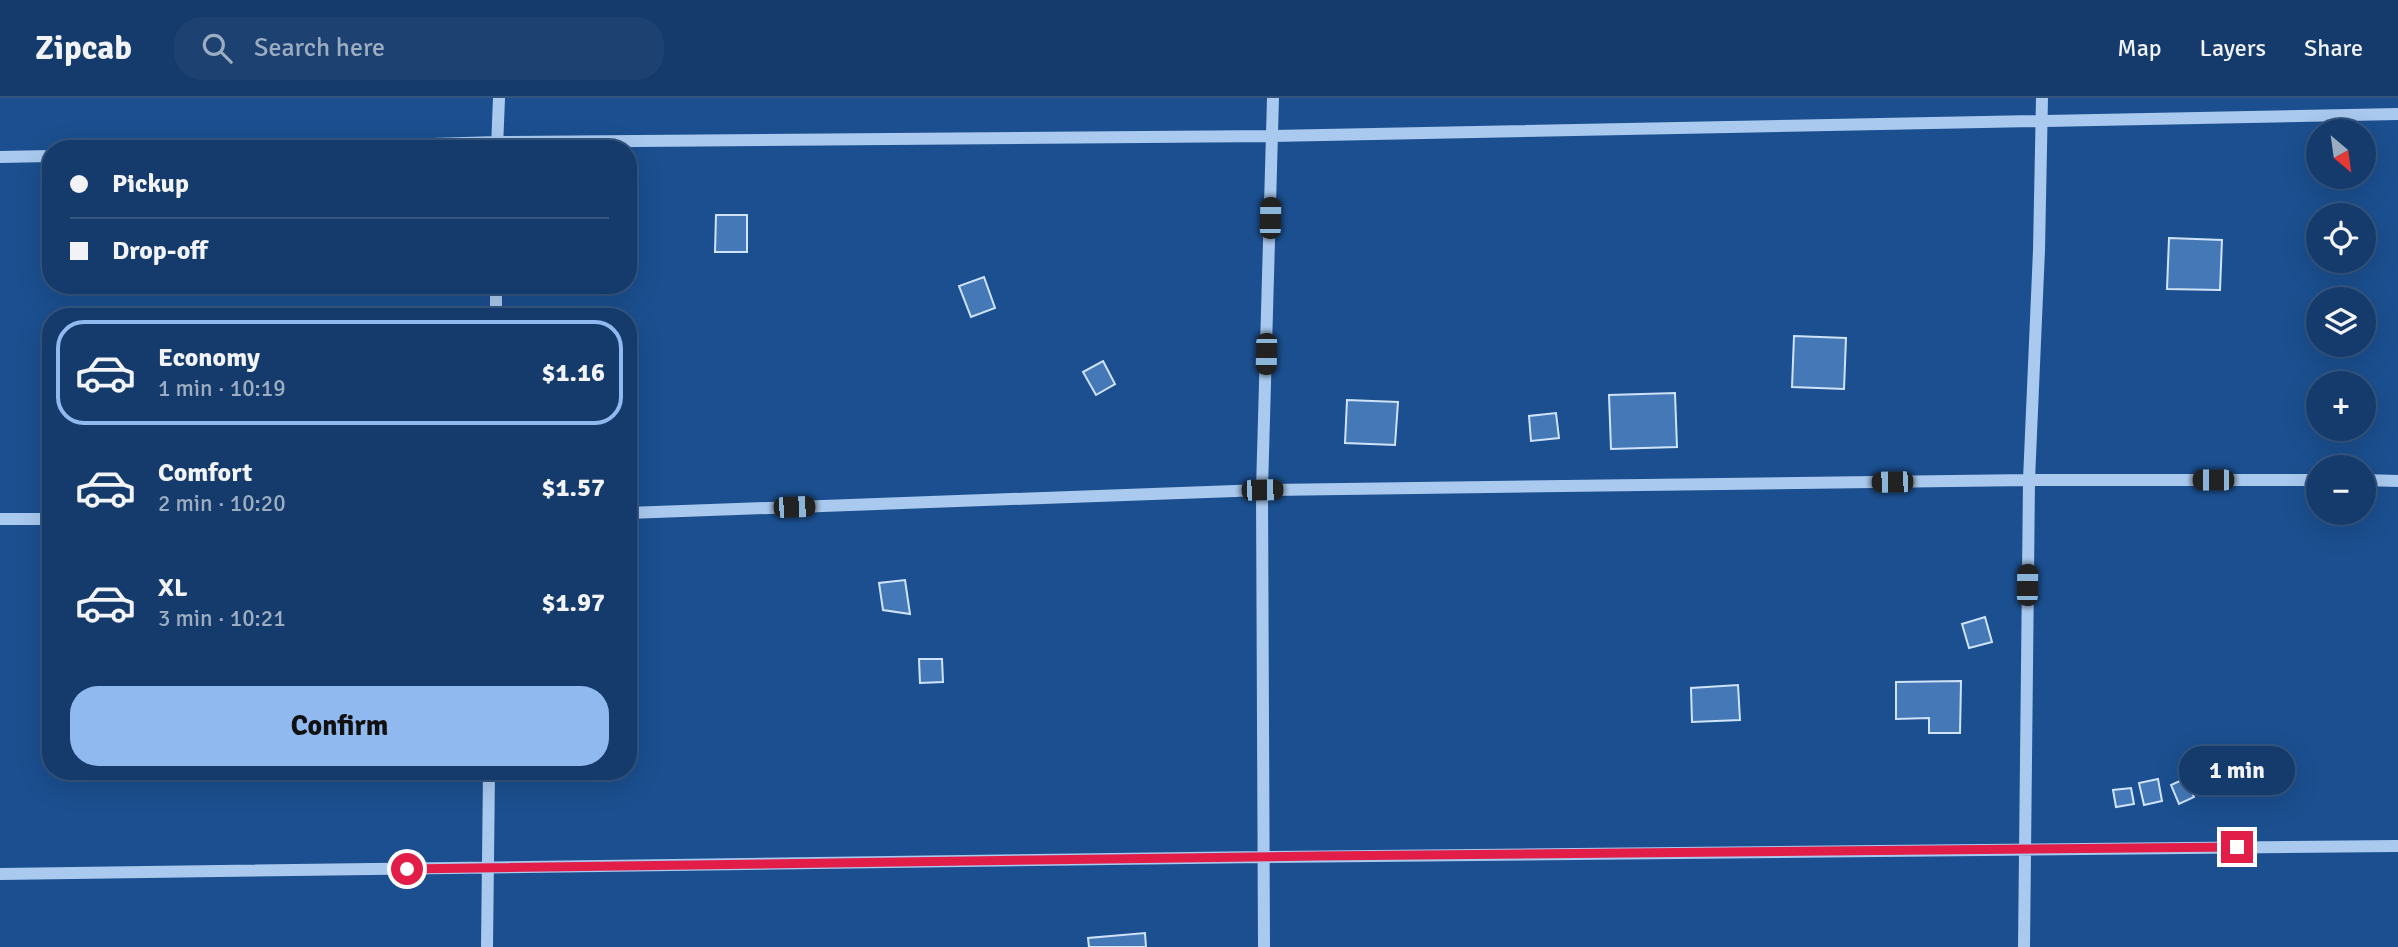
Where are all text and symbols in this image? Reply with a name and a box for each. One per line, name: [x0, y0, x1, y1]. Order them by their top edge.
search box: [174, 17, 664, 80]
text: Zipcab: [35, 28, 132, 69]
icon: search: [198, 29, 236, 67]
text: Search here: [254, 32, 385, 64]
text: Map: [2117, 33, 2162, 63]
text: Layers: [2200, 33, 2266, 63]
text: Share: [2304, 33, 2363, 63]
north arrow: [2306, 119, 2376, 189]
map controls: [2306, 119, 2376, 525]
text: Pickup: [112, 168, 189, 200]
car: [1260, 197, 1281, 239]
button: locate: [2306, 203, 2376, 273]
text: Drop-off: [112, 235, 208, 267]
button: layers: [2306, 287, 2376, 357]
car: [1256, 333, 1277, 375]
icon: car: [74, 341, 137, 404]
text: Economy: [158, 342, 260, 374]
text: $1.16: [541, 357, 605, 389]
button: +: [2306, 371, 2376, 441]
text: 1 min · 10:19: [158, 374, 286, 403]
button: −: [2306, 455, 2376, 525]
icon: car: [74, 456, 137, 519]
text: Comfort: [158, 457, 252, 489]
car: [2193, 470, 2235, 491]
car: [1871, 471, 1914, 493]
text: $1.57: [541, 472, 605, 504]
car: [1241, 479, 1284, 501]
text: 2 min · 10:20: [158, 489, 286, 518]
car: [773, 496, 816, 518]
car: [2017, 564, 2038, 606]
icon: car: [74, 571, 137, 634]
text: XL: [158, 572, 188, 604]
text: $1.97: [541, 587, 605, 619]
text: 3 min · 10:21: [158, 604, 286, 633]
button: Confirm: [70, 686, 609, 766]
callout: 1 min: [2179, 746, 2295, 794]
text: 1 min: [2209, 756, 2265, 785]
route end: [2221, 831, 2253, 863]
route start: [391, 853, 423, 885]

